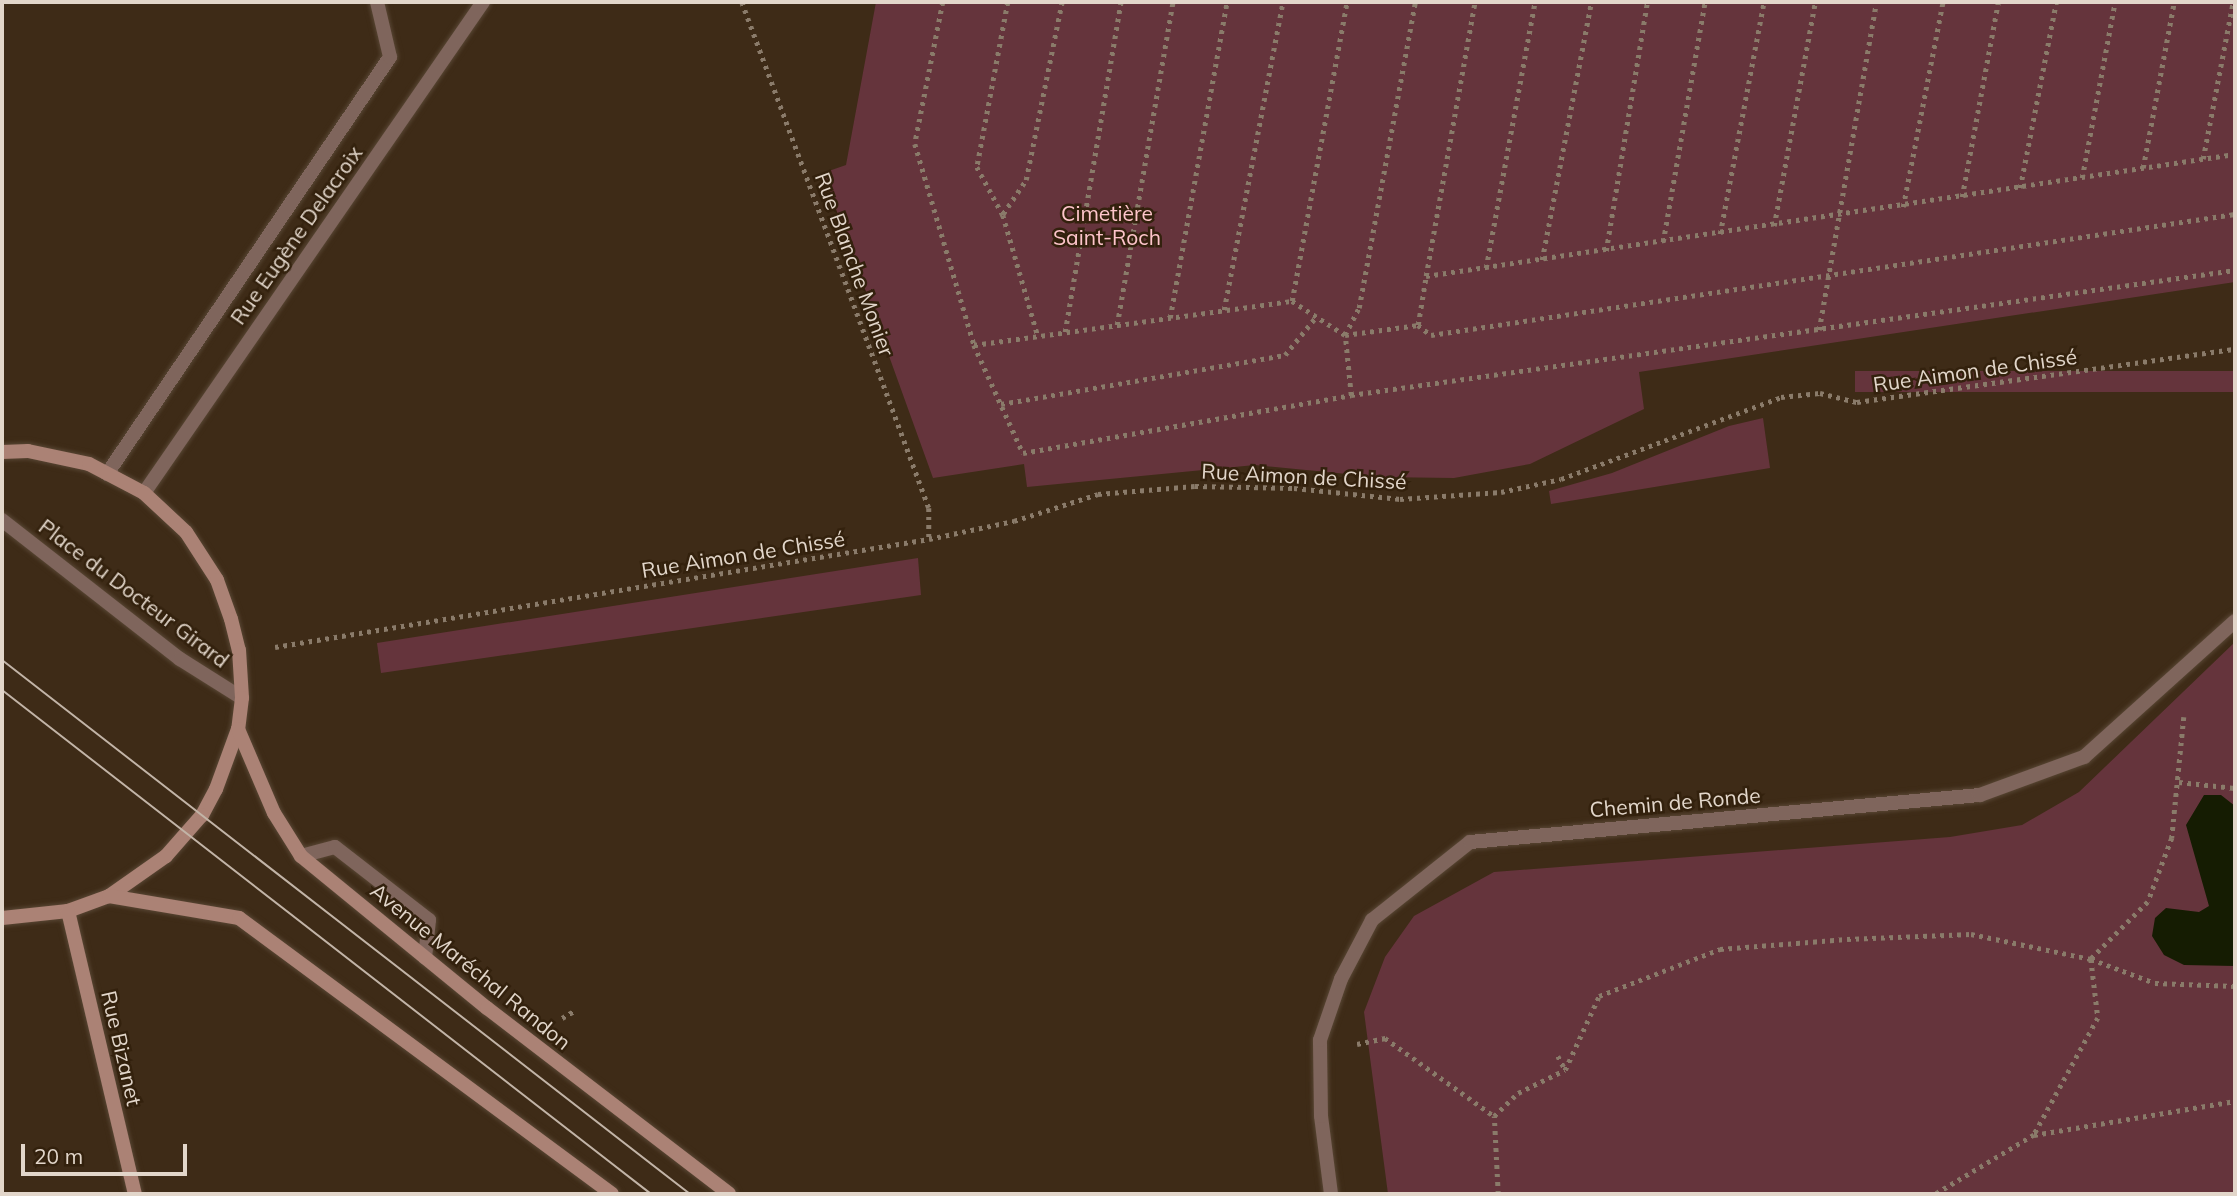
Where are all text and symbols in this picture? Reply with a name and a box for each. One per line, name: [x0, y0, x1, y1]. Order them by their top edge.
street label: Rue Eugène Delacroix: [225, 141, 367, 329]
street label: Rue Blanche Monier: [810, 169, 900, 359]
park label: Cimetière Saint-Roch: [1053, 200, 1161, 250]
street label: Rue Aimon de Chissé: [1871, 343, 2079, 397]
street label: Rue Aimon de Chissé: [1201, 458, 1407, 494]
street label: Place du Docteur Girard: [34, 513, 234, 673]
street label: Rue Aimon de Chissé: [639, 525, 847, 583]
street label: Chemin de Ronde: [1589, 782, 1761, 822]
street label: Avenue Maréchal Randon: [366, 877, 576, 1055]
street label: Rue Bizanet: [97, 988, 147, 1108]
scale bar: [24, 1130, 191, 1174]
text: 20 m: [34, 1143, 83, 1169]

